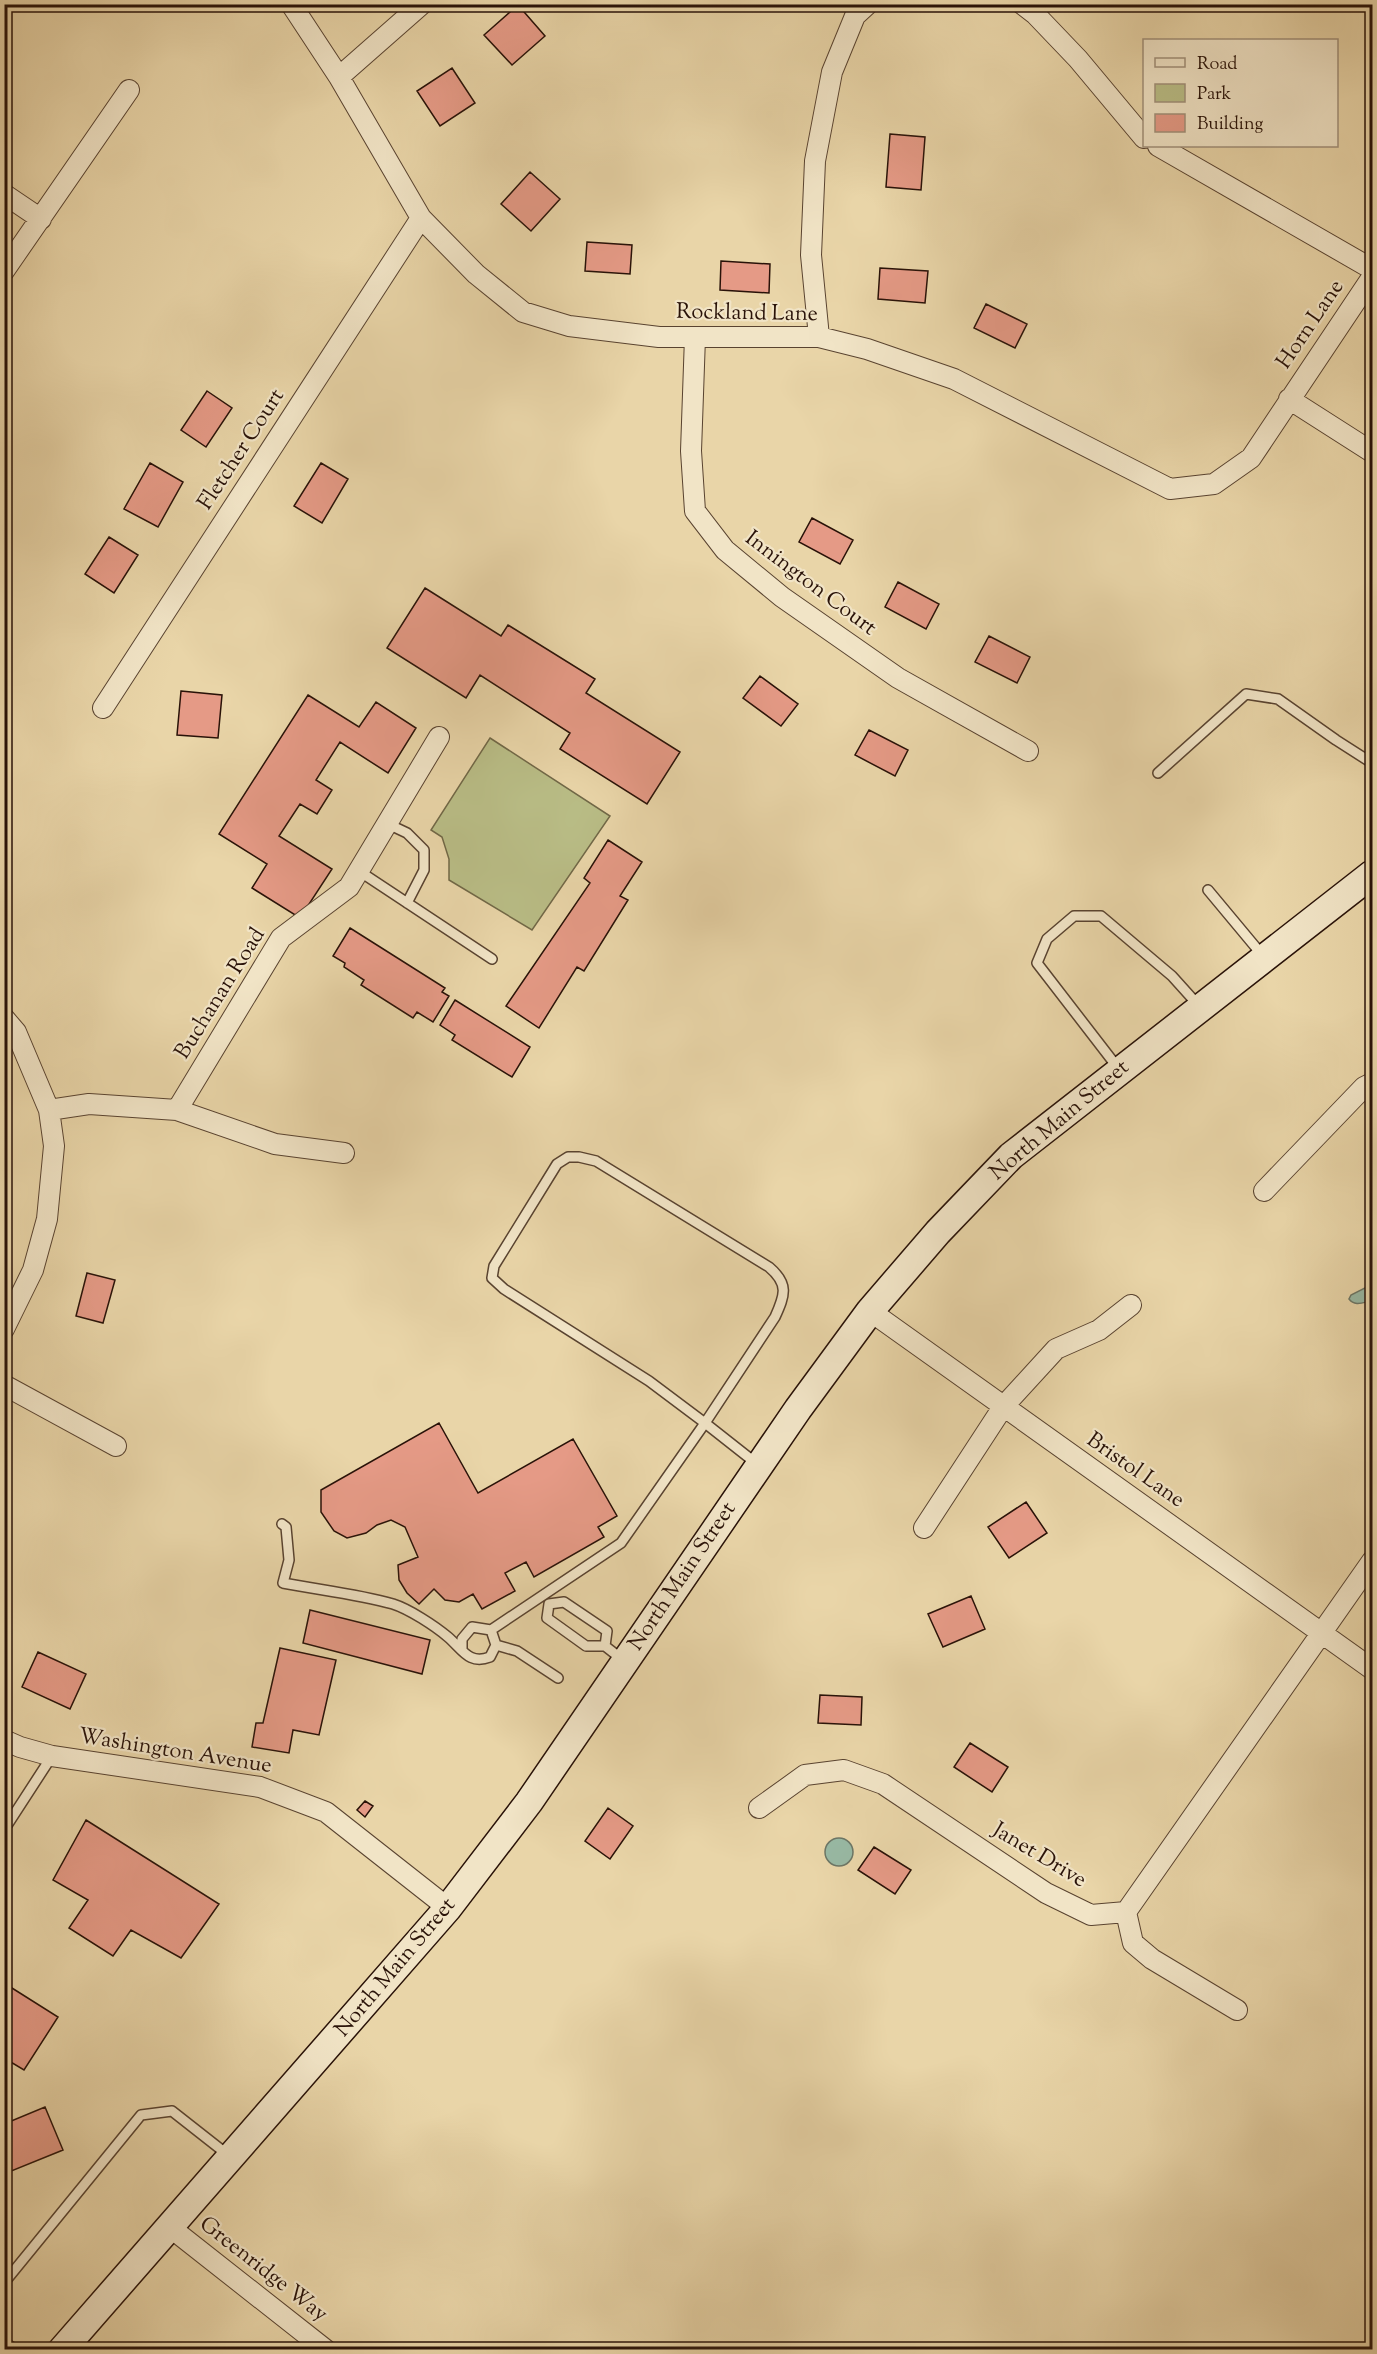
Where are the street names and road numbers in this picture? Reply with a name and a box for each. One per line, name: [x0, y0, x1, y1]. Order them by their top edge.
street label: Horn Lane: [1269, 274, 1353, 376]
street label: Rockland Lane: [676, 297, 818, 331]
street label: Fletcher Court: [191, 383, 294, 517]
street label: Innington Court: [737, 524, 883, 645]
street label: Buchanan Road: [168, 922, 274, 1066]
street label: North Main Street: [983, 1053, 1137, 1189]
street label: Bristol Lane: [1079, 1425, 1191, 1517]
street label: North Main Street: [621, 1496, 745, 1658]
street label: Washington Avenue: [76, 1721, 274, 1783]
street label: Janet Drive: [985, 1815, 1092, 1897]
street label: North Main Street: [328, 1891, 464, 2045]
street label: Greenridge Way: [192, 2209, 334, 2331]

